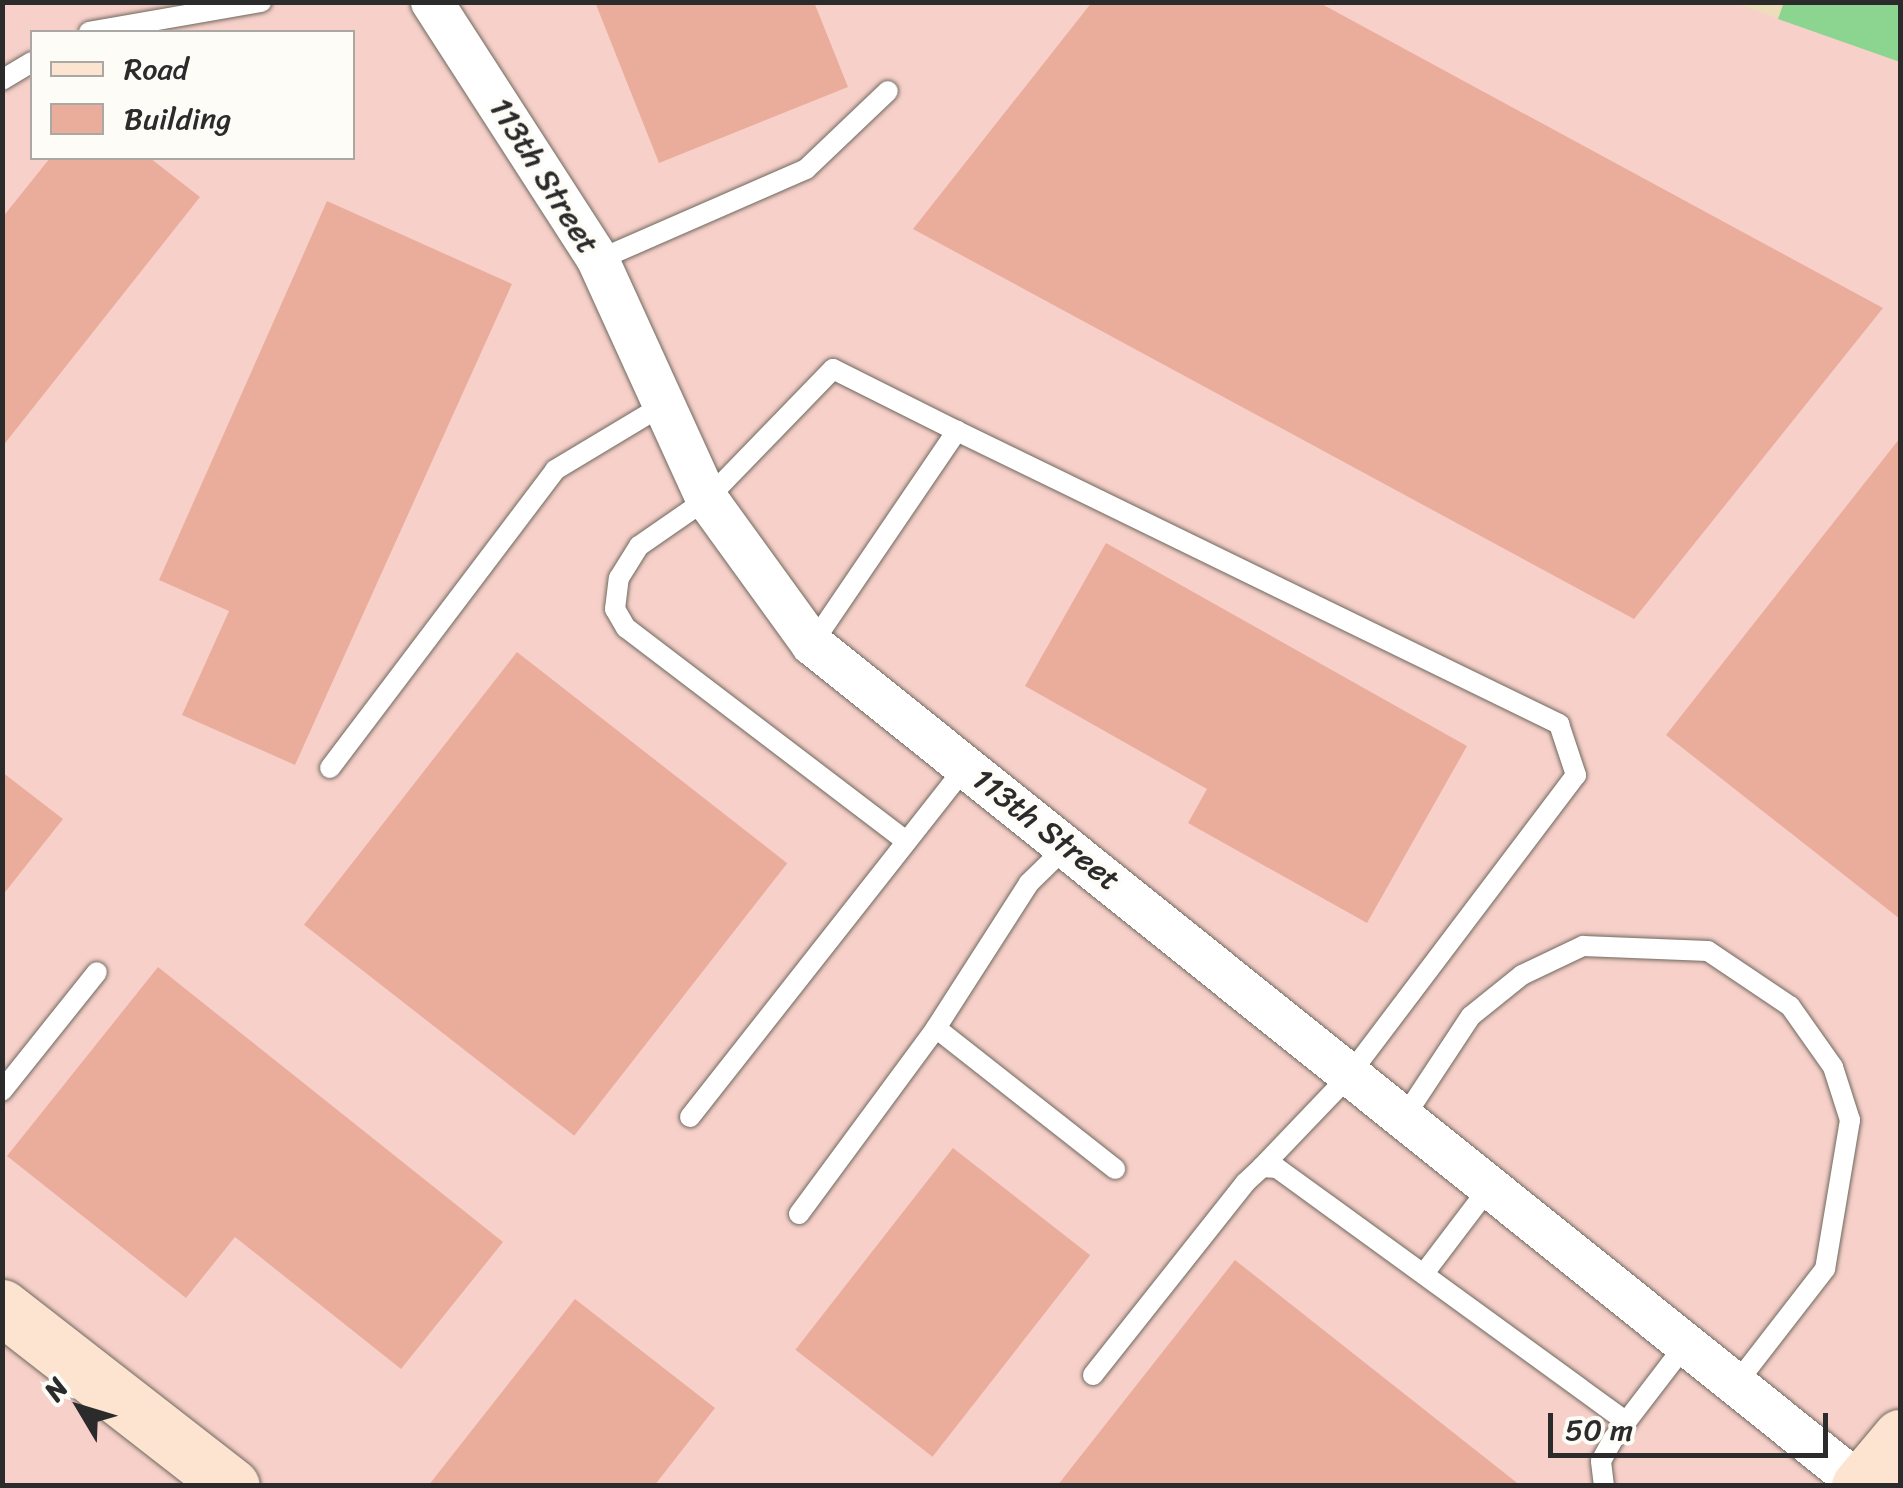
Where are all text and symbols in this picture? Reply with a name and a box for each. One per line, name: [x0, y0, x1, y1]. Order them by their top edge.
legend: [30, 30, 355, 160]
text: Road: [124, 42, 188, 96]
street label: 113th Street: [481, 91, 607, 261]
text: Building: [124, 92, 231, 146]
street label: 113th Street: [964, 760, 1128, 900]
north arrow: [30, 1358, 130, 1458]
text: N: [31, 1366, 81, 1412]
scale bar: [1553, 1393, 1833, 1455]
text: 50 m: [1565, 1403, 1633, 1457]

